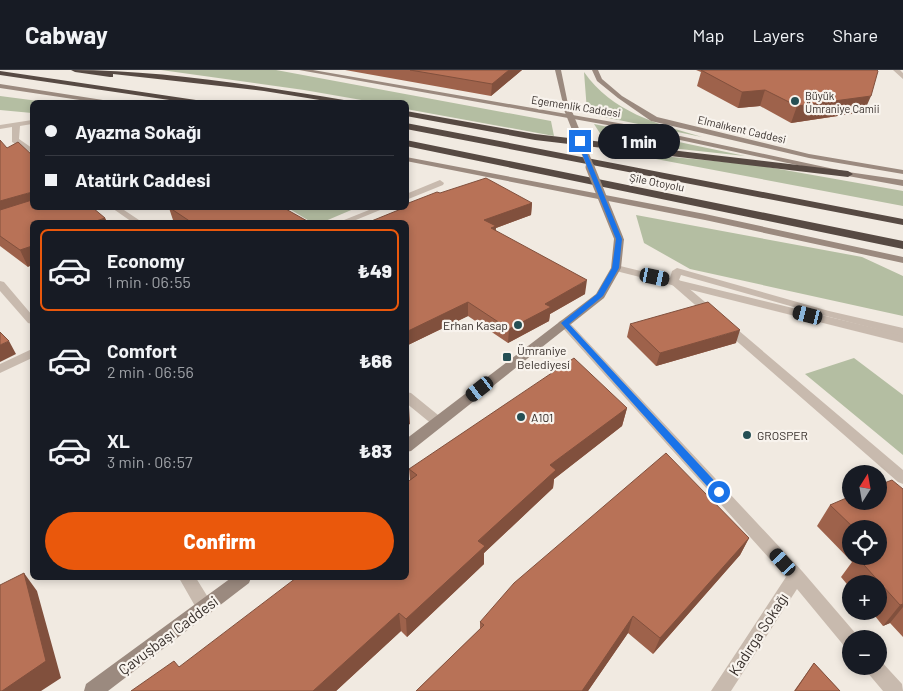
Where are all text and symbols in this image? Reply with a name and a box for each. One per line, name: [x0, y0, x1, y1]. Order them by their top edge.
text: Cabway: [25, 20, 108, 49]
text: Map: [692, 24, 724, 46]
text: Layers: [752, 24, 805, 46]
text: Share: [833, 24, 878, 46]
place label: Büyük Ümraniye Camii: [805, 89, 880, 115]
street label: Egemenlik Caddesi: [530, 93, 622, 120]
marker: Büyük Ümraniye Camii: [789, 95, 801, 107]
street label: Elmalıkent Caddesi: [697, 113, 788, 146]
text: Ayazma Sokağı: [75, 120, 201, 143]
callout: 1 min: [598, 124, 680, 158]
route end: [569, 130, 591, 152]
text: 1 min: [621, 132, 657, 151]
text: Atatürk Caddesi: [75, 168, 211, 191]
street label: Şile Otoyolu: [628, 170, 686, 194]
icon: car: [47, 248, 92, 293]
text: Economy: [107, 249, 185, 272]
text: ₺49: [358, 259, 392, 282]
car: [638, 267, 671, 287]
text: 1 min · 06:55: [107, 272, 191, 291]
car: [791, 304, 824, 326]
place label: Erhan Kasap: [443, 318, 508, 332]
marker: Erhan Kasap: [512, 319, 524, 331]
icon: car: [47, 338, 92, 383]
text: Comfort: [107, 339, 177, 362]
place label: Ümraniye Belediyesi: [517, 343, 570, 371]
text: ₺66: [359, 349, 392, 372]
marker: Ümraniye Belediyesi: [501, 351, 513, 363]
text: 2 min · 06:56: [107, 362, 194, 381]
car: [463, 374, 496, 404]
place label: A101: [531, 410, 553, 424]
marker: A101: [515, 411, 527, 423]
icon: car: [47, 428, 92, 473]
place label: GROSPER: [757, 428, 808, 442]
text: XL: [107, 429, 130, 452]
marker: GROSPER: [741, 429, 753, 441]
text: ₺83: [359, 439, 392, 462]
text: 3 min · 06:57: [107, 452, 193, 471]
north arrow: [842, 465, 888, 510]
map controls: [842, 465, 887, 675]
route start: [708, 481, 730, 503]
button: Confirm: [45, 512, 394, 570]
button: locate: [842, 520, 887, 565]
car: [767, 546, 798, 578]
button: +: [842, 575, 887, 620]
street label: Kadırga Sokağı: [724, 589, 792, 679]
street label: Çavuşbaşı Caddesi: [115, 592, 221, 678]
button: −: [842, 630, 887, 675]

